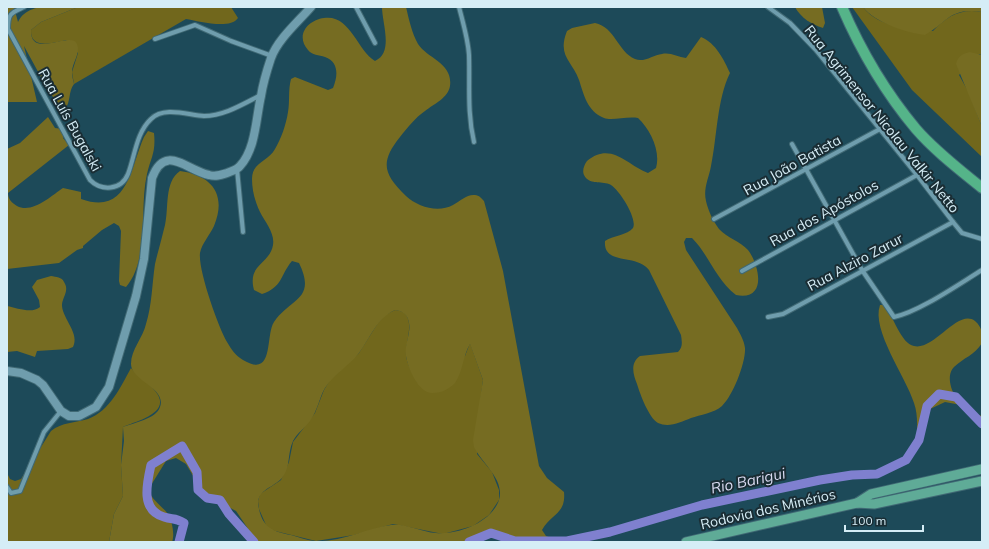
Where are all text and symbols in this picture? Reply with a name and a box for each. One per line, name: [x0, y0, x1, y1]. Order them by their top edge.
street label: Rua Agrimensor Nicolau Valkir Netto: [801, 22, 963, 216]
street label: Rua Luís Bugalski: [34, 66, 106, 174]
street label: Rua João Batista: [740, 131, 844, 199]
street label: Rua dos Apóstolos: [767, 176, 882, 250]
street label: Rua Alziro Zarur: [804, 229, 907, 295]
water label: Rio Barigui: [709, 463, 787, 498]
street label: Rodovia dos Minérios: [699, 485, 837, 533]
scale bar: [845, 507, 923, 533]
text: 100 m: [851, 513, 886, 528]

